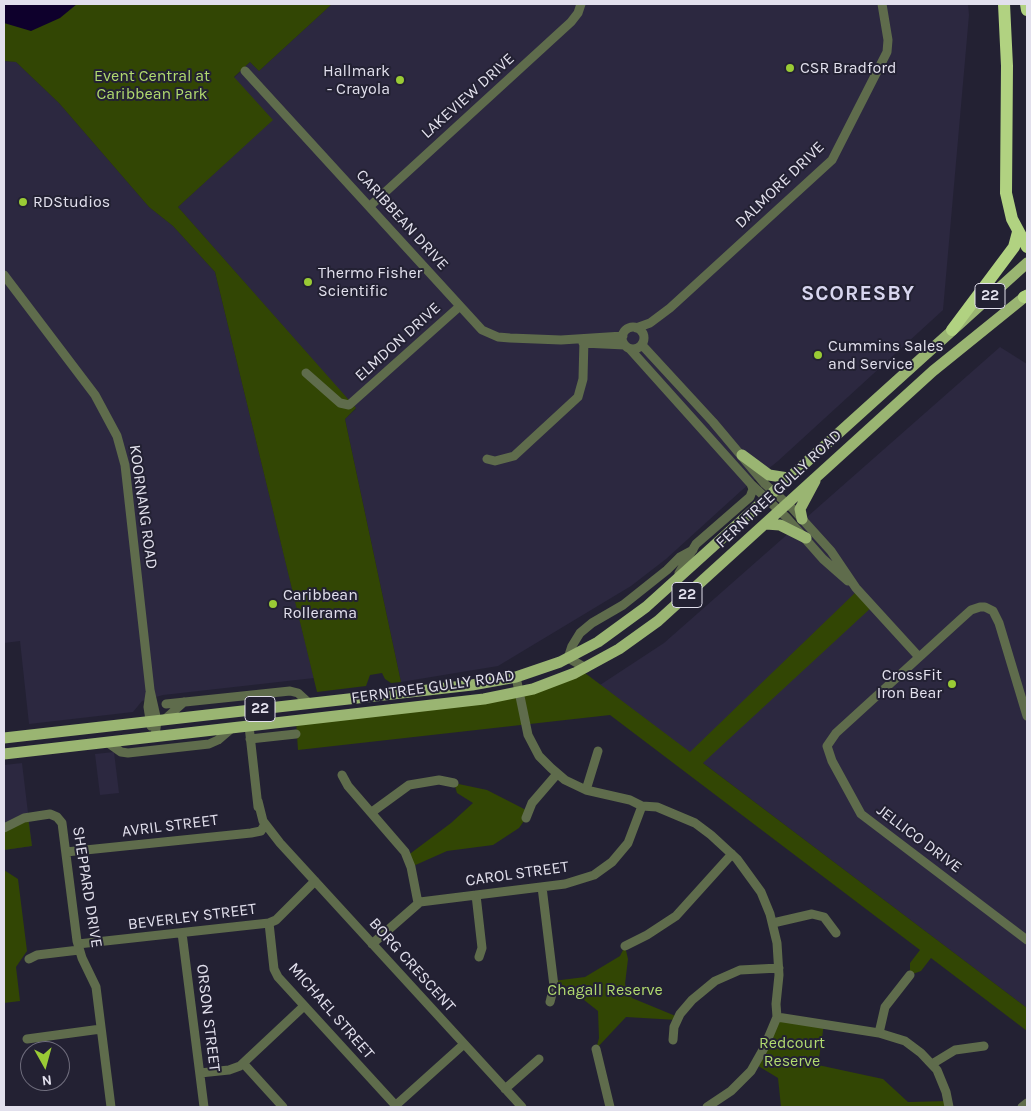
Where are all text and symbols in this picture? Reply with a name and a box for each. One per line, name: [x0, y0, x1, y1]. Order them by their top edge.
street label: LAKEVIEW DRIVE: [417, 49, 519, 143]
place label: CSR Bradford: [800, 58, 897, 78]
place label: Hallmark - Crayola: [323, 61, 390, 99]
marker: CSR Bradford: [784, 62, 796, 74]
park label: Event Central at Caribbean Park: [94, 66, 210, 104]
marker: Hallmark - Crayola: [394, 74, 406, 86]
street label: DALMORE DRIVE: [731, 138, 829, 232]
street label: CARIBBEAN DRIVE: [352, 166, 452, 274]
place label: RDStudios: [33, 192, 110, 212]
marker: RDStudios: [17, 196, 29, 208]
place label: Thermo Fisher Scientific: [318, 263, 422, 301]
marker: Thermo Fisher Scientific: [302, 276, 314, 288]
district label: SCORESBY: [800, 281, 916, 307]
road number: 22: [975, 284, 1005, 308]
street label: ELMDON DRIVE: [351, 299, 445, 385]
place label: Cummins Sales and Service: [828, 336, 944, 374]
marker: Cummins Sales and Service: [812, 349, 824, 361]
street label: FERNTREE GULLY ROAD: [712, 426, 846, 552]
street label: KOORNANG ROAD: [125, 444, 161, 570]
road number: 22: [672, 582, 702, 608]
place label: Caribbean Rollerama: [283, 585, 358, 623]
marker: Caribbean Rollerama: [267, 598, 279, 610]
place label: CrossFit Iron Bear: [877, 665, 942, 703]
street label: FERNTREE GULLY ROAD: [350, 666, 516, 708]
marker: CrossFit Iron Bear: [946, 678, 958, 690]
road number: 22: [245, 696, 275, 722]
street label: JELLICO DRIVE: [873, 801, 965, 877]
street label: AVRIL STREET: [121, 811, 219, 841]
street label: SHEPPARD DRIVE: [68, 825, 106, 949]
street label: CAROL STREET: [464, 857, 570, 891]
street label: BEVERLEY STREET: [127, 900, 257, 934]
street label: BORG CRESCENT: [365, 914, 459, 1016]
street label: MICHAEL STREET: [284, 959, 378, 1063]
street label: ORSON STREET: [192, 963, 224, 1073]
park label: Chagall Reserve: [547, 980, 663, 1000]
park label: Redcourt Reserve: [759, 1033, 825, 1071]
north arrow: [20, 1041, 70, 1091]
text: N: [41, 1071, 53, 1089]

